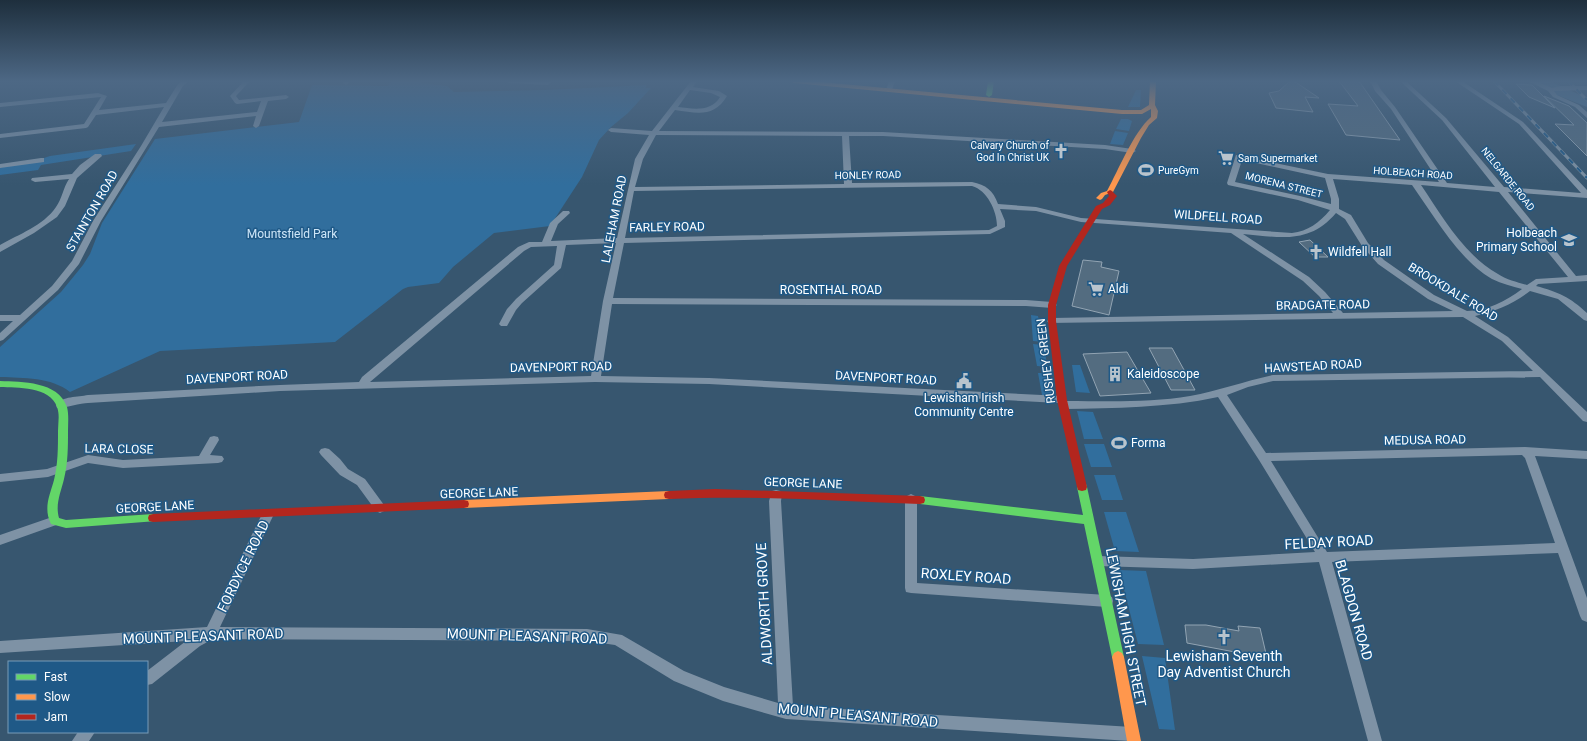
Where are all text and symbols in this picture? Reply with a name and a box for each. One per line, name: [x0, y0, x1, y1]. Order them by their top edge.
place label: Calvary Church of God In Christ UK: [970, 140, 1050, 163]
church icon: Calvary Church of God In Christ UK: [1052, 142, 1070, 160]
street label: NELGARDE ROAD: [1479, 145, 1537, 213]
supermarket icon: Sam Supermarket: [1217, 149, 1235, 167]
place label: Sam Supermarket: [1238, 153, 1318, 164]
sports icon: PureGym: [1137, 161, 1155, 179]
place label: PureGym: [1158, 165, 1199, 176]
street label: HOLBEACH ROAD: [1373, 165, 1453, 181]
street label: STAINTON ROAD: [63, 168, 121, 254]
street label: HONLEY ROAD: [835, 169, 901, 181]
street label: MORENA STREET: [1244, 170, 1324, 200]
street label: LALEHAM ROAD: [599, 174, 629, 264]
street label: WILDFELL ROAD: [1173, 207, 1263, 227]
street label: FARLEY ROAD: [629, 219, 705, 235]
place label: Holbeach Primary School: [1476, 226, 1557, 254]
park label: Mountsfield Park: [247, 227, 338, 241]
school or university icon: Holbeach Primary School: [1560, 231, 1578, 249]
church icon: Wildfell Hall: [1307, 243, 1325, 261]
place label: Wildfell Hall: [1328, 245, 1391, 259]
street label: BROOKDALE ROAD: [1406, 260, 1500, 324]
supermarket icon: Aldi: [1087, 280, 1105, 298]
place label: Aldi: [1108, 282, 1129, 296]
street label: ROSENTHAL ROAD: [780, 283, 882, 297]
street label: BRADGATE ROAD: [1276, 297, 1370, 313]
street label: RUSHEY GREEN: [1034, 318, 1058, 404]
street label: HAWSTEAD ROAD: [1264, 356, 1362, 376]
street label: DAVENPORT ROAD: [510, 359, 612, 375]
building icon: Kaleidoscope: [1106, 365, 1124, 383]
street label: DAVENPORT ROAD: [186, 367, 288, 387]
place label: Kaleidoscope: [1127, 367, 1199, 381]
street label: DAVENPORT ROAD: [835, 368, 937, 388]
public building icon: Lewisham Irish Community Centre: [955, 372, 973, 390]
place label: Lewisham Irish Community Centre: [914, 391, 1014, 419]
street label: MEDUSA ROAD: [1384, 432, 1466, 448]
sports icon: Forma: [1110, 434, 1128, 452]
place label: Forma: [1131, 436, 1165, 450]
street label: LARA CLOSE: [85, 441, 154, 457]
street label: GEORGE LANE: [764, 475, 843, 491]
street label: GEORGE LANE: [440, 485, 519, 501]
street label: GEORGE LANE: [115, 498, 195, 516]
street label: FORDYCE ROAD: [214, 518, 272, 614]
street label: FELDAY ROAD: [1284, 532, 1374, 552]
street label: ALDWORTH GROVE: [753, 542, 775, 665]
street label: LEWISHAM HIGH STREET: [1103, 546, 1149, 708]
street label: BLAGDON ROAD: [1332, 558, 1376, 662]
street label: ROXLEY ROAD: [920, 565, 1012, 587]
street label: MOUNT PLEASANT ROAD: [122, 625, 284, 647]
street label: MOUNT PLEASANT ROAD: [446, 625, 608, 647]
church icon: Lewisham Seventh Day Adventist Church: [1215, 628, 1233, 646]
place label: Lewisham Seventh Day Adventist Church: [1157, 648, 1291, 680]
legend: [8, 661, 148, 733]
text: Fast: [44, 670, 67, 684]
text: Slow: [44, 690, 70, 704]
street label: MOUNT PLEASANT ROAD: [777, 700, 939, 730]
text: Jam: [44, 710, 68, 724]

